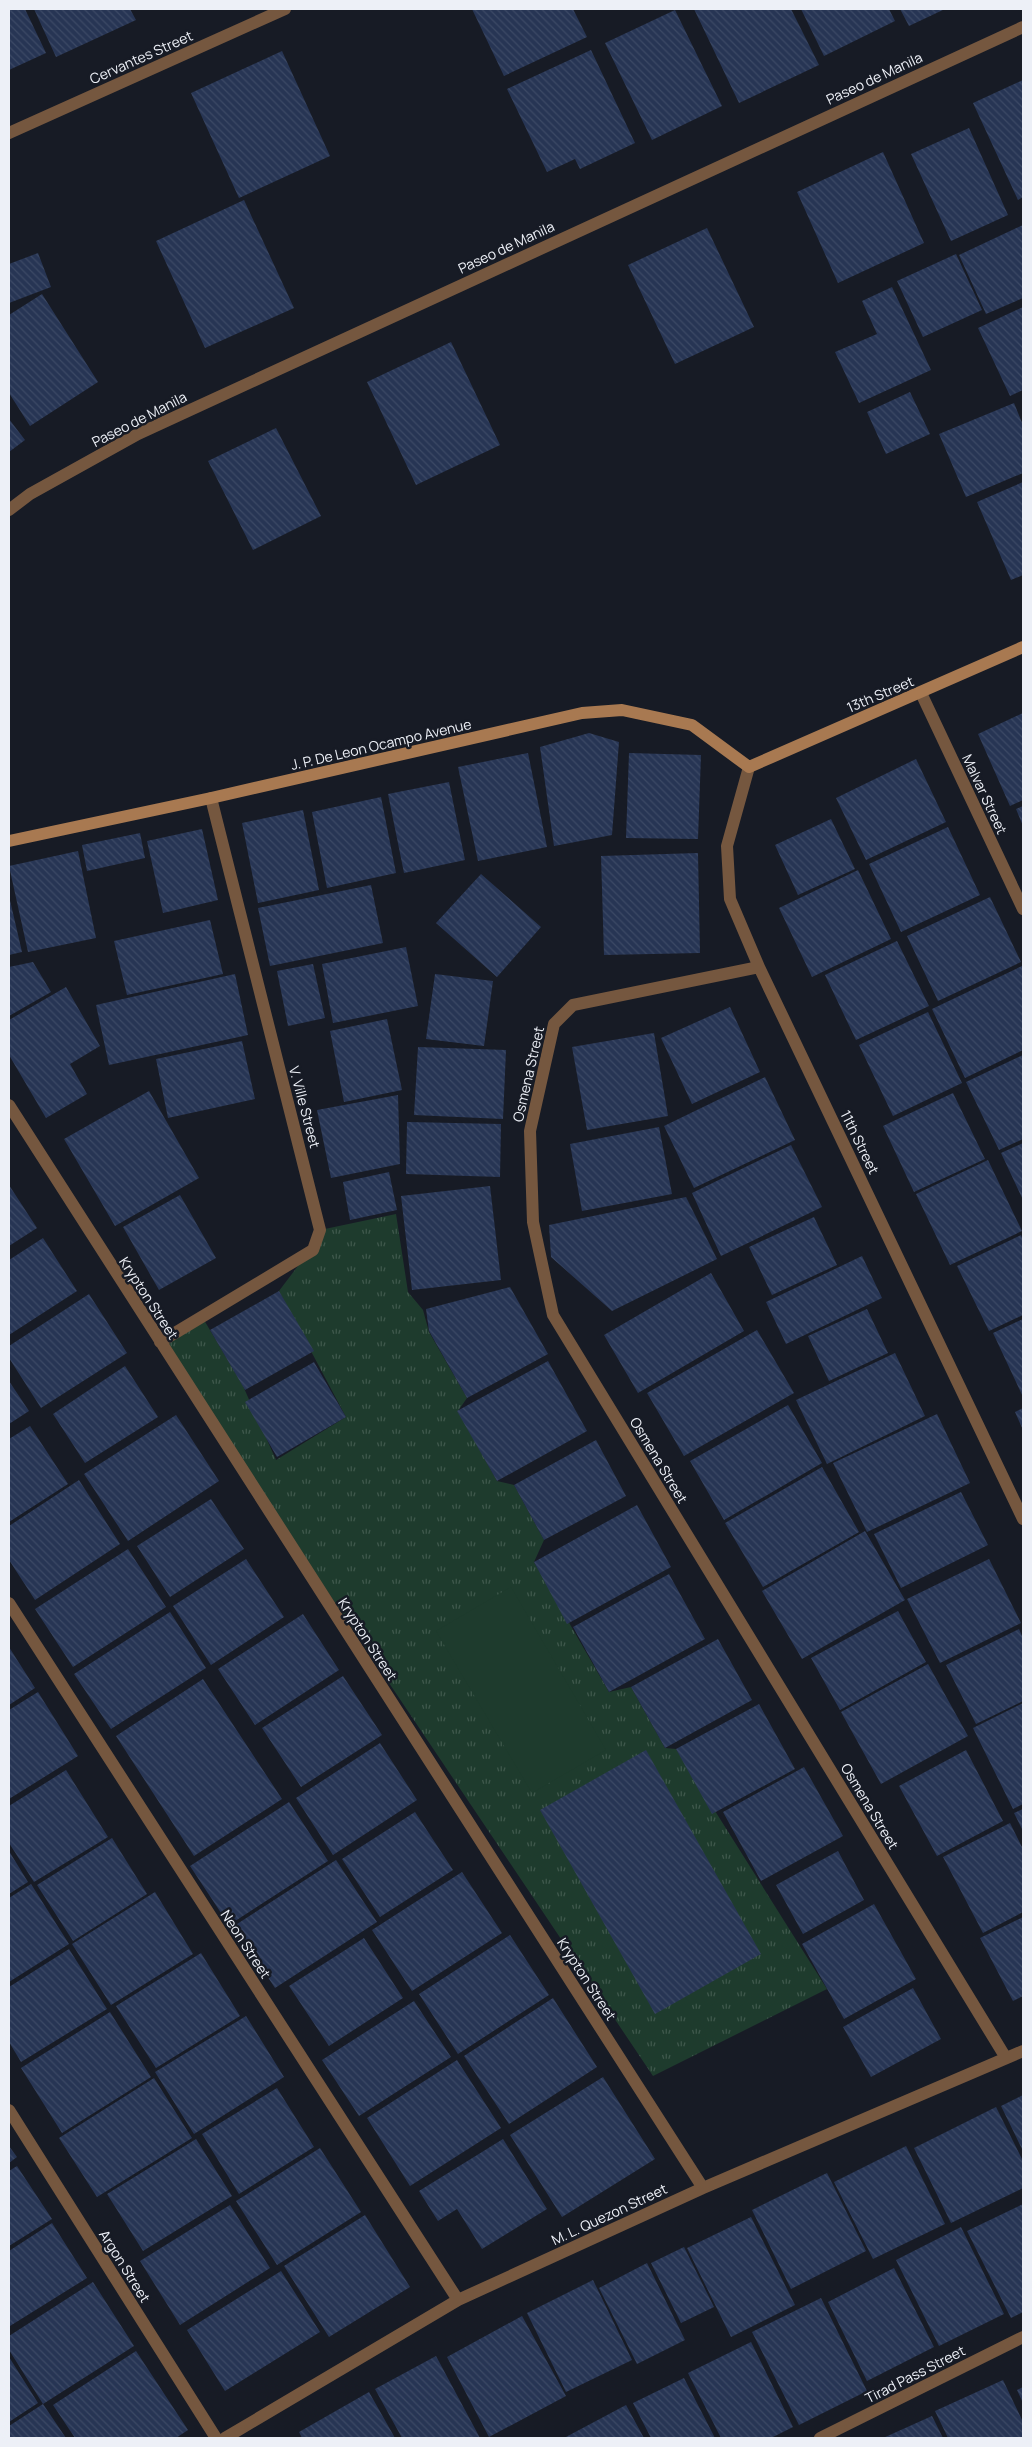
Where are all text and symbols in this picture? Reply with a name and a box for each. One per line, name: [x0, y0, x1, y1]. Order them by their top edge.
street label: Cervantes Street: [87, 26, 196, 88]
street label: Paseo de Manila: [823, 47, 925, 109]
street label: Paseo de Manila: [455, 216, 557, 278]
street label: Paseo de Manila: [88, 387, 190, 451]
street label: 13th Street: [844, 671, 917, 717]
street label: J. P. De Leon Ocampo Avenue: [289, 714, 473, 774]
street label: Malvar Street: [958, 751, 1012, 837]
street label: Osmena Street: [508, 1024, 548, 1124]
street label: V. Ville Street: [285, 1064, 325, 1150]
street label: 11th Street: [836, 1107, 884, 1177]
street label: Krypton Street: [115, 1253, 183, 1343]
street label: Osmena Street: [626, 1413, 692, 1507]
street label: Krypton Street: [334, 1594, 402, 1684]
street label: Osmena Street: [837, 1759, 903, 1853]
street label: Neon Street: [217, 1906, 275, 1982]
street label: Krypton Street: [553, 1934, 621, 2024]
street label: M. L. Quezon Street: [548, 2179, 670, 2249]
street label: Argon Street: [95, 2226, 155, 2306]
street label: Tirad Pass Street: [862, 2340, 969, 2407]

